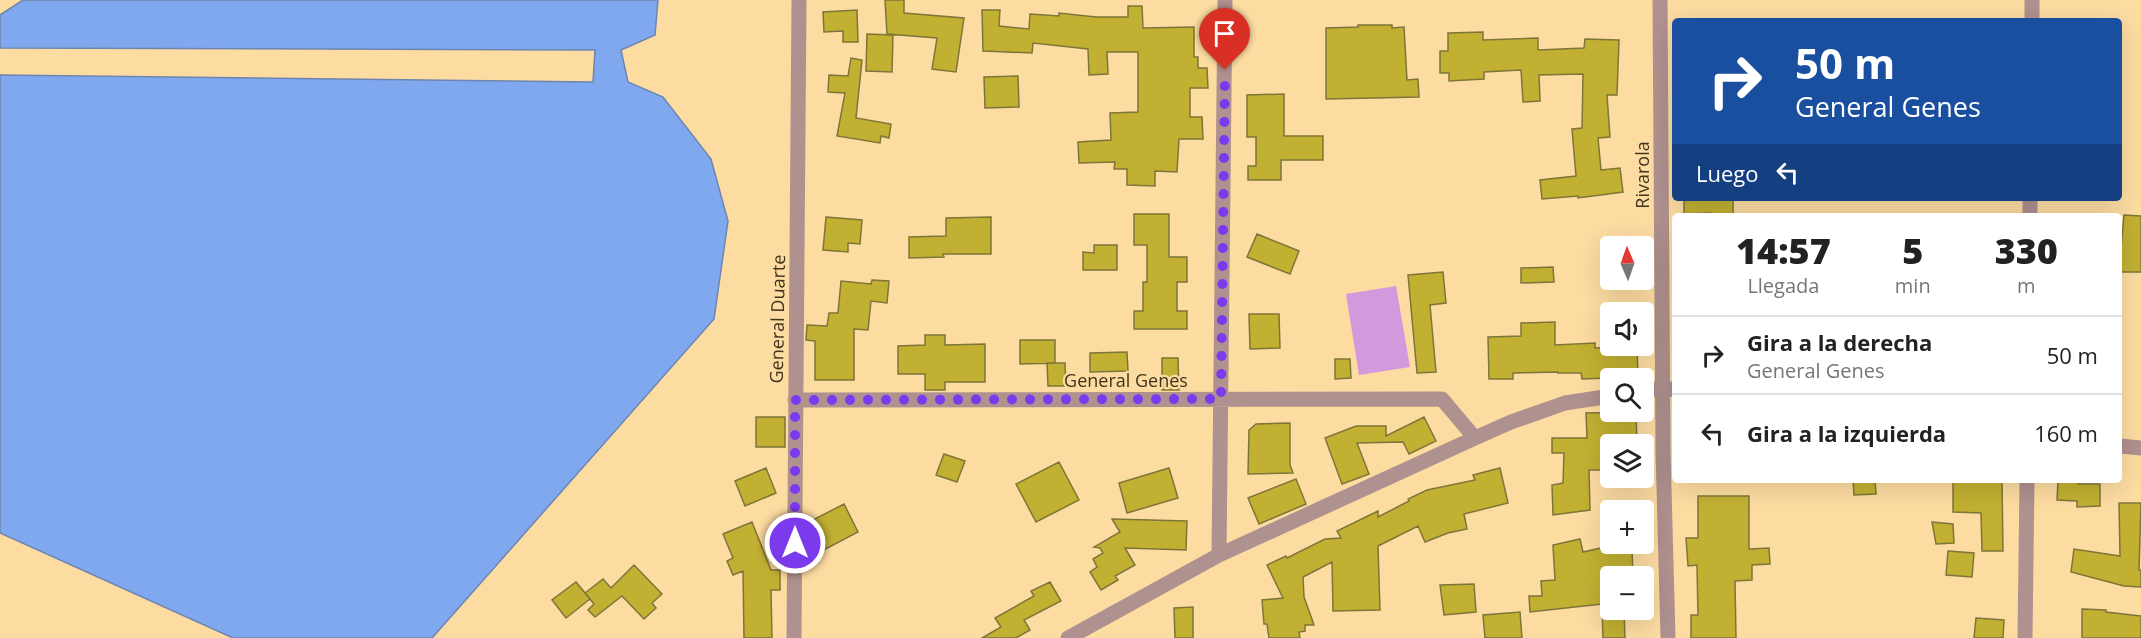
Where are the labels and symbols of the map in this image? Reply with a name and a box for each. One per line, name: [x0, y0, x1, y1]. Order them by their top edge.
pin: [1199, 8, 1250, 70]
street label: Rivarola: [1630, 141, 1654, 209]
north arrow: [1600, 236, 1654, 290]
street label: General Duarte: [764, 254, 790, 384]
street label: General Genes: [1064, 368, 1188, 392]
position arrow: [763, 511, 827, 575]

